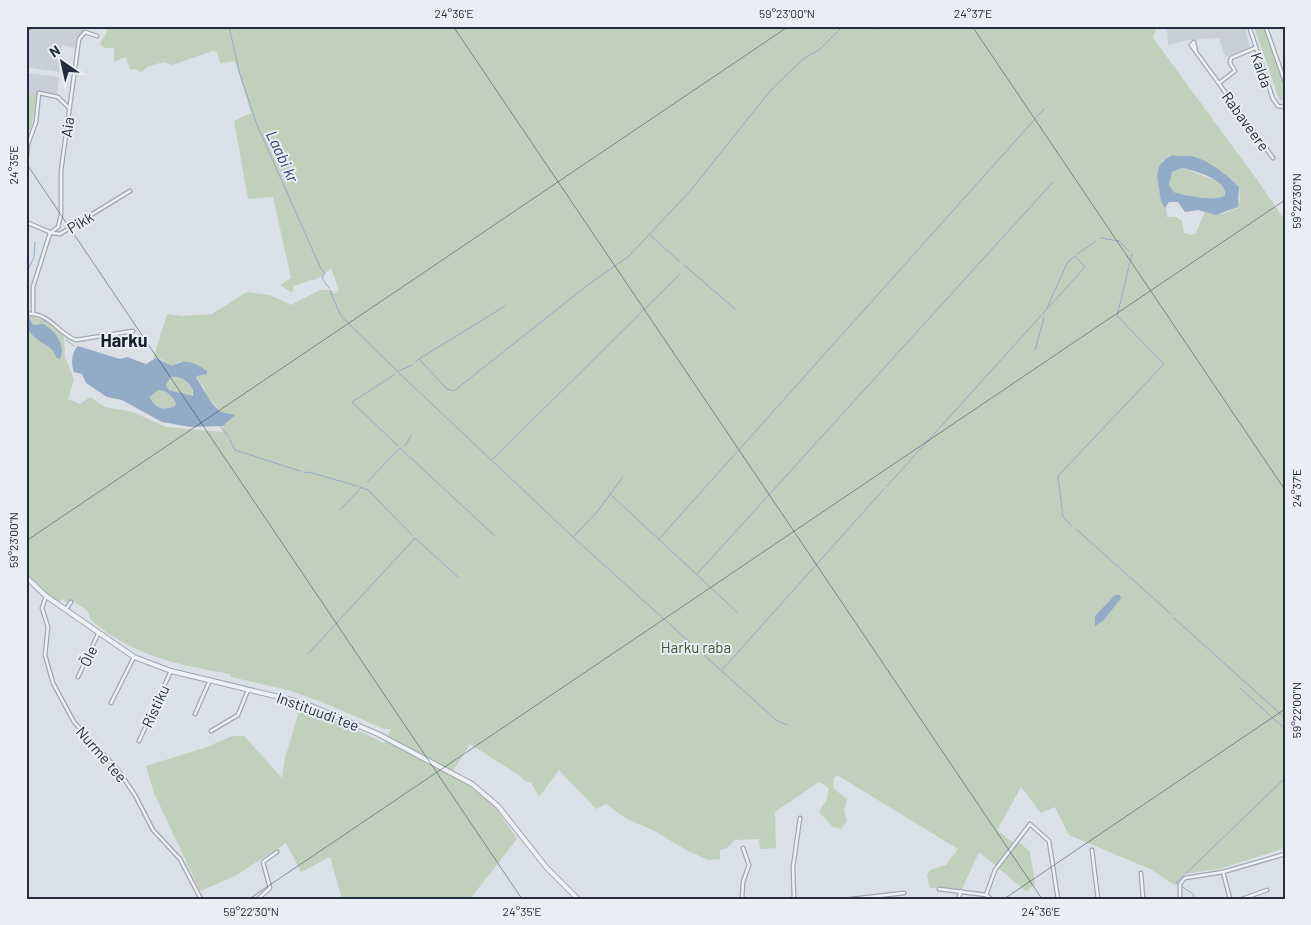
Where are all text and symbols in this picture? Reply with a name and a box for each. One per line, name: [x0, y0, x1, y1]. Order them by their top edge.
text: 24°36'E: [435, 6, 473, 20]
text: 59°23'00"N: [759, 6, 815, 20]
text: 24°37'E: [954, 6, 992, 20]
north arrow: [38, 38, 88, 88]
text: N: [46, 41, 63, 60]
street label: Kalda: [1248, 50, 1276, 90]
street label: Rabaveere: [1218, 88, 1274, 154]
street label: Aia: [57, 116, 77, 138]
water label: Laabi kr: [263, 127, 304, 186]
text: 24°35'E: [6, 146, 20, 184]
text: 59°22'30"N: [1289, 173, 1303, 229]
street label: Pikk: [63, 207, 97, 237]
district label: Harku: [100, 329, 148, 351]
text: 24°37'E: [1289, 469, 1303, 507]
text: 59°23'00"N: [6, 512, 20, 568]
park label: Harku raba: [661, 638, 731, 656]
street label: Õle: [75, 643, 101, 669]
street label: Ristiku: [137, 682, 173, 730]
text: 59°22'00"N: [1289, 682, 1303, 738]
street label: Instituudi tee: [274, 688, 362, 734]
street label: Nurme tee: [73, 722, 131, 786]
text: 59°22'30"N: [223, 904, 279, 918]
text: 24°35'E: [503, 904, 541, 918]
text: 24°36'E: [1022, 904, 1060, 918]

